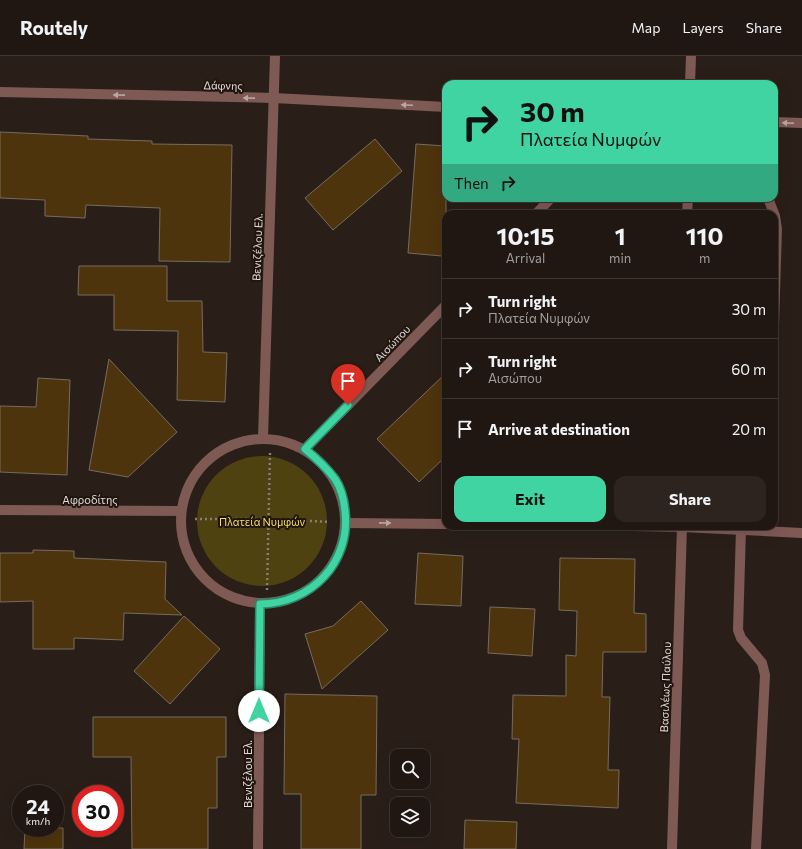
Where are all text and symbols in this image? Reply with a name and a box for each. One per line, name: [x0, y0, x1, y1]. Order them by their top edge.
text: Routely: [20, 16, 88, 39]
text: Map: [632, 19, 660, 36]
text: Layers: [682, 19, 724, 36]
text: Share: [746, 19, 782, 36]
street label: Δάφνης: [203, 78, 243, 92]
one-way arrow: [112, 92, 125, 98]
text: 30 m: [520, 94, 585, 128]
one-way arrow: [242, 95, 255, 101]
icon: right: [454, 96, 506, 148]
one-way arrow: [401, 102, 413, 109]
one-way arrow: [782, 119, 794, 126]
text: Πλατεία Νυμφών: [520, 128, 661, 150]
icon: right: [497, 172, 519, 194]
text: Then: [454, 174, 489, 192]
street label: Βενιζέλου Ελ.: [249, 213, 265, 281]
text: 10:15: [497, 221, 555, 250]
text: 1: [615, 221, 626, 250]
text: 110: [686, 221, 723, 250]
text: Arrival: [506, 250, 545, 266]
text: min: [609, 250, 631, 266]
text: m: [699, 250, 710, 266]
text: Turn right: [488, 292, 557, 310]
icon: right: [454, 298, 476, 320]
text: 30 m: [732, 300, 766, 318]
text: Πλατεία Νυμφών: [488, 310, 590, 326]
street label: Αισώπου: [371, 322, 413, 364]
text: Turn right: [488, 352, 557, 370]
icon: right: [454, 358, 476, 380]
text: 60 m: [731, 360, 766, 378]
pin: [331, 364, 365, 405]
icon: arrive: [337, 370, 359, 392]
text: Αισώπου: [488, 370, 542, 386]
icon: arrive: [454, 418, 476, 440]
text: Arrive at destination: [488, 420, 630, 438]
text: 20 m: [732, 420, 766, 438]
button: Exit: [454, 476, 606, 522]
button: Share: [614, 476, 766, 522]
street label: Αφροδίτης: [62, 493, 118, 506]
park label: Πλατεία Νυμφών: [219, 515, 306, 528]
one-way arrow: [379, 520, 392, 526]
street label: Βασιλέως Παύλου: [657, 642, 673, 732]
position arrow: [238, 690, 280, 732]
street label: Βενιζέλου Ελ.: [241, 740, 254, 808]
map controls: [390, 749, 430, 837]
button: search: [390, 749, 430, 789]
speed limit sign: 30: [72, 785, 124, 837]
text: 24: [26, 794, 50, 818]
button: layers: [390, 797, 430, 837]
text: km/h: [26, 815, 50, 827]

